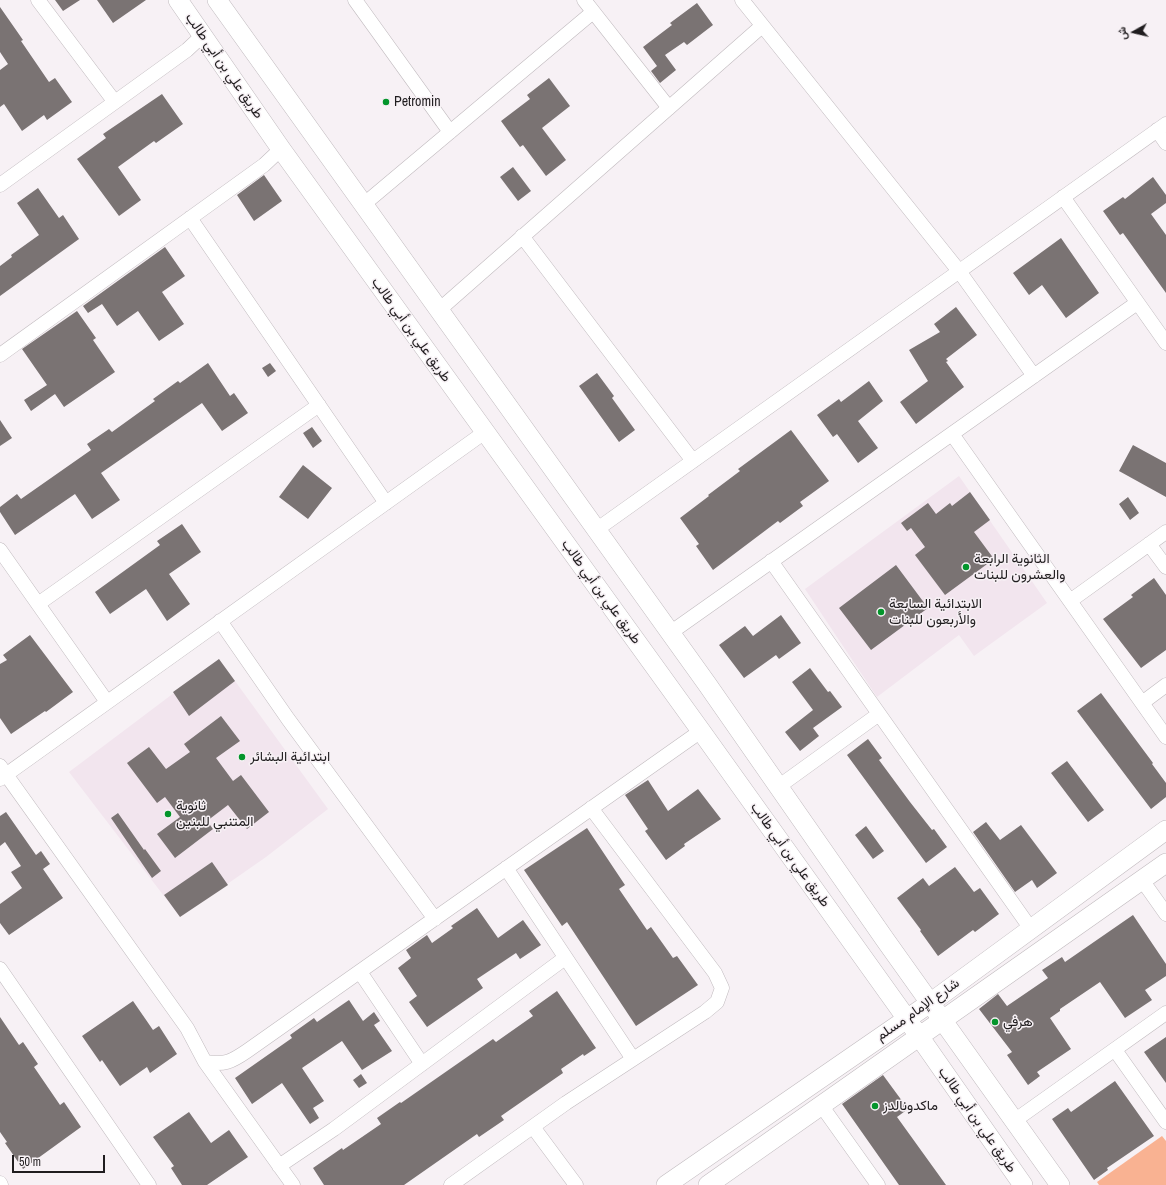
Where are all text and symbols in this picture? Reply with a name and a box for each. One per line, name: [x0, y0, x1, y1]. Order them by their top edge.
street label: طريق علي بن أبي طالب: [181, 10, 267, 122]
north arrow: [1114, 12, 1154, 52]
text: ش: [1114, 26, 1130, 41]
place label: Petromin: [394, 94, 441, 110]
marker: Petromin: [381, 97, 391, 107]
street label: طريق علي بن أبي طالب: [367, 274, 455, 386]
street label: طريق علي بن أبي طالب: [557, 536, 645, 648]
place label: الثانوية الرابعة والعشرون للبنات: [974, 551, 1065, 584]
marker: الثانوية الرابعة والعشرون للبنات: [961, 562, 971, 572]
place label: الابتدائية السابعة والأربعون للبنات: [889, 596, 982, 628]
marker: الابتدائية السابعة والأربعون للبنات: [876, 607, 886, 617]
place label: ابتدائية البشائر: [250, 749, 330, 765]
marker: ابتدائية البشائر: [237, 752, 247, 762]
place label: ثانوية المتنبي للبنين: [176, 798, 254, 830]
street label: طريق علي بن أبي طالب: [746, 799, 834, 911]
marker: ثانوية المتنبي للبنين: [163, 809, 173, 819]
street label: شارع الإمام مسلم: [873, 975, 963, 1045]
place label: هرفي: [1003, 1014, 1033, 1030]
marker: هرفي: [990, 1017, 1000, 1027]
street label: طريق علي بن أبي طالب: [934, 1064, 1020, 1176]
place label: ماكدونالدز: [883, 1098, 938, 1114]
marker: ماكدونالدز: [870, 1101, 880, 1111]
scale bar: [14, 1147, 107, 1173]
text: 50 m: [19, 1154, 41, 1170]

